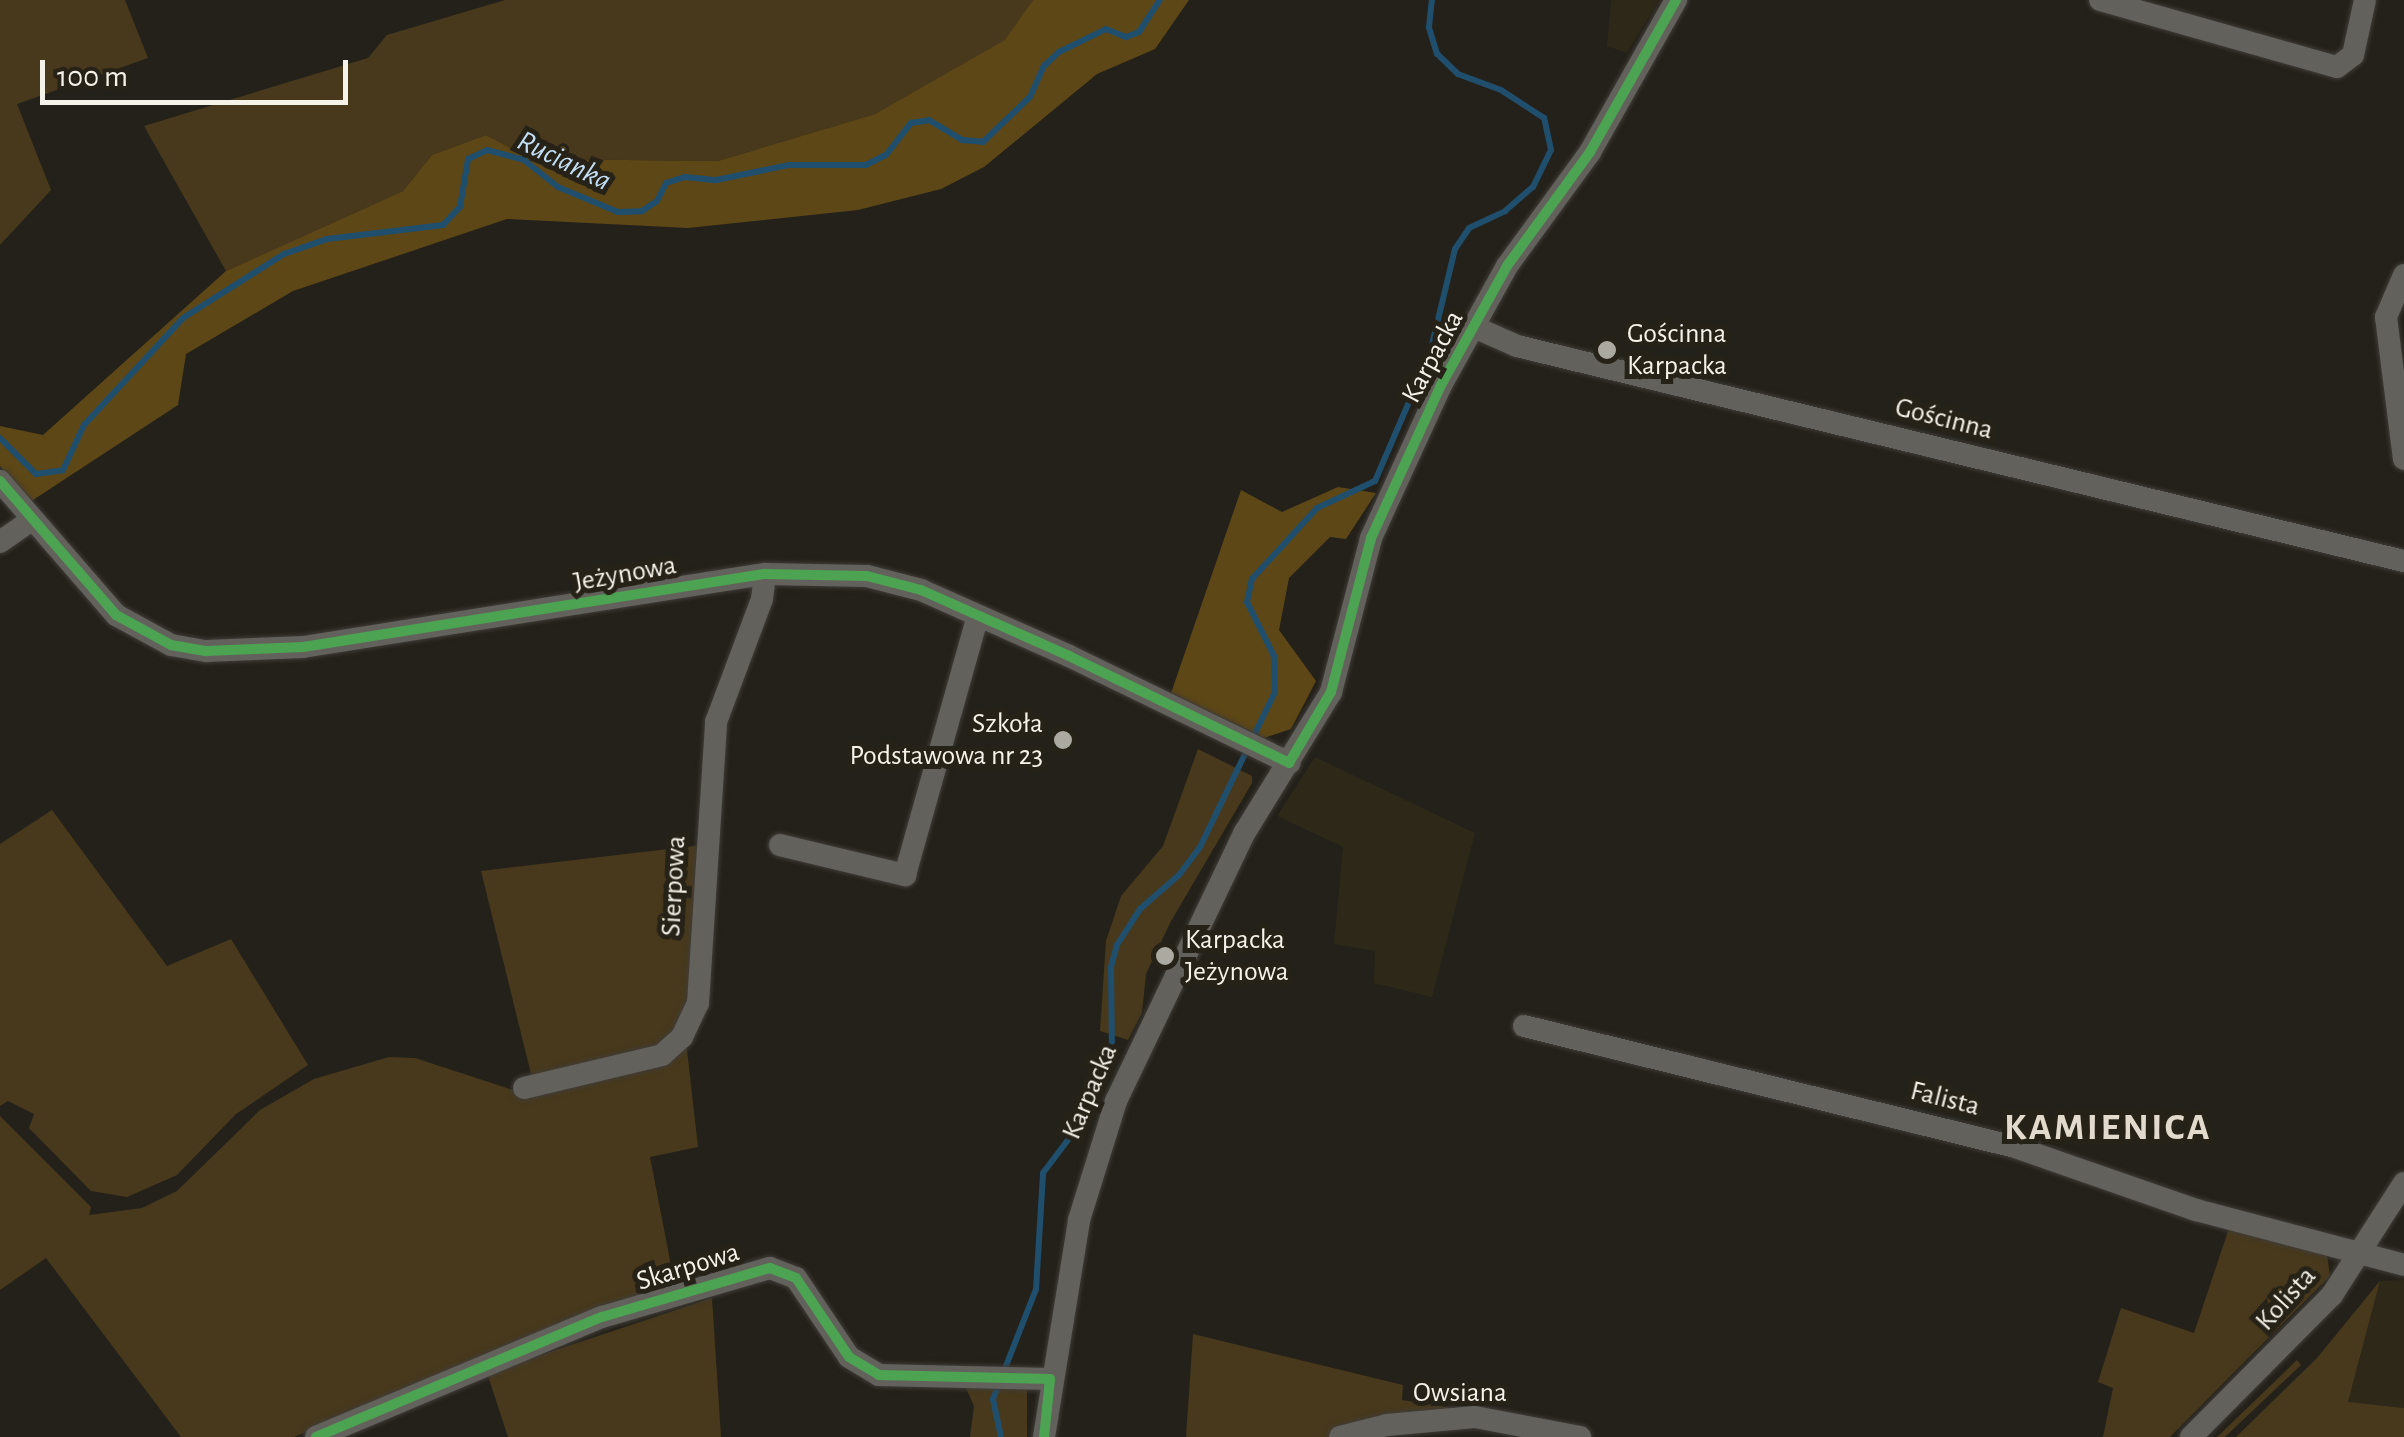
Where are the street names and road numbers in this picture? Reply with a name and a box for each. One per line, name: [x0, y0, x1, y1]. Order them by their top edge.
street label: Karpacka: [1395, 305, 1471, 409]
street label: Gościnna: [1892, 391, 1996, 447]
street label: Jeżynowa: [571, 548, 679, 600]
street label: Sierpowa: [655, 835, 693, 937]
street label: Karpacka: [1055, 1039, 1125, 1145]
street label: Falista: [1907, 1074, 1983, 1124]
street label: Skarpowa: [632, 1235, 744, 1299]
street label: Kolista: [2249, 1260, 2323, 1338]
street label: Owsiana: [1413, 1376, 1507, 1410]

